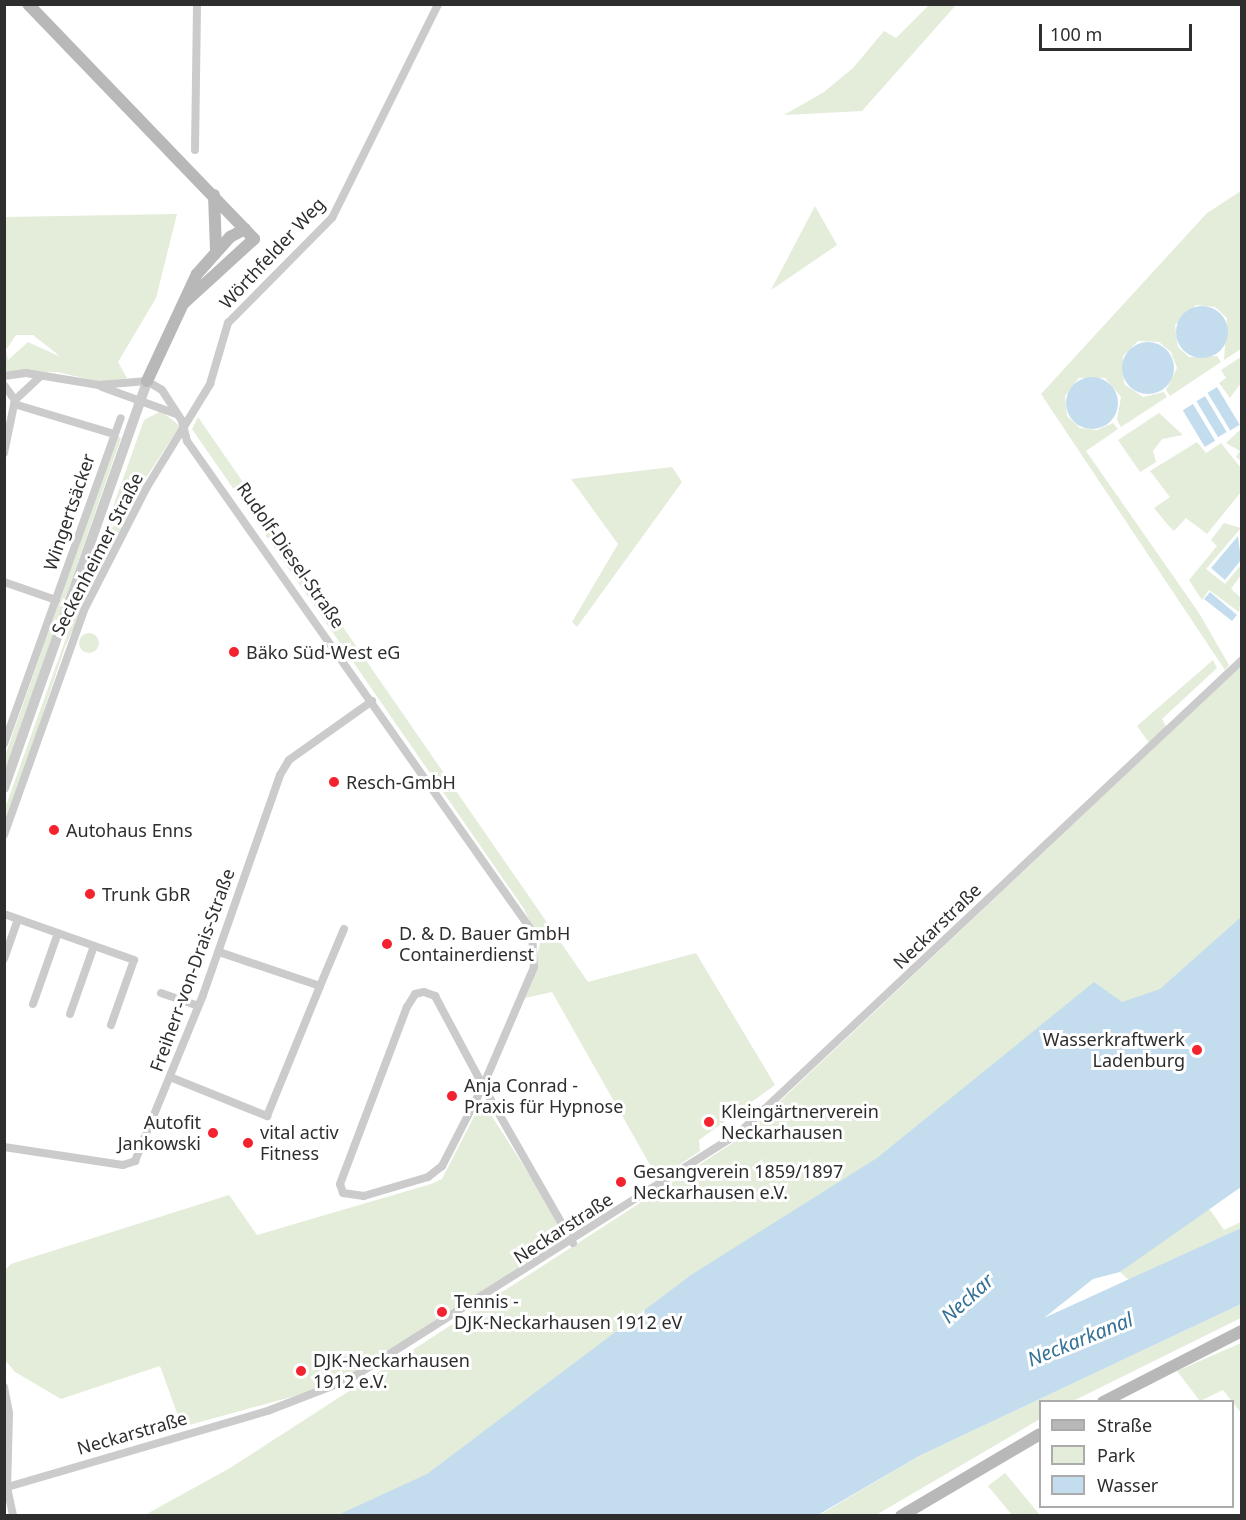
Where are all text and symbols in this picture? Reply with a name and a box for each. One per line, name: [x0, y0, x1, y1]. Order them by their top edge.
scale bar: [1042, 12, 1195, 50]
text: 100 m: [1050, 22, 1102, 46]
street label: Wörthfelder Weg: [215, 193, 329, 313]
street label: Wingertsäcker: [39, 451, 99, 573]
street label: Seckenheimer Straße: [47, 469, 147, 639]
street label: Rudolf-Diesel-Straße: [233, 478, 349, 632]
place label: Bäko Süd-West eG: [246, 641, 400, 663]
marker: Bäko Süd-West eG: [227, 645, 241, 659]
place label: Resch-GmbH: [346, 771, 456, 793]
marker: Resch-GmbH: [327, 775, 341, 789]
place label: Autohaus Enns: [66, 819, 193, 841]
marker: Autohaus Enns: [47, 823, 61, 837]
street label: Freiherr-von-Drais-Straße: [145, 866, 239, 1074]
street label: Neckarstraße: [889, 879, 985, 973]
place label: Trunk GbR: [102, 883, 190, 905]
marker: Trunk GbR: [83, 887, 97, 901]
place label: D. & D. Bauer GmbH Containerdienst: [399, 923, 570, 966]
marker: D. & D. Bauer GmbH Containerdienst: [380, 937, 394, 951]
place label: Wasserkraftwerk Ladenburg: [1043, 1029, 1185, 1072]
marker: Wasserkraftwerk Ladenburg: [1190, 1043, 1204, 1057]
place label: Anja Conrad - Praxis für Hypnose: [464, 1075, 623, 1118]
marker: Anja Conrad - Praxis für Hypnose: [445, 1089, 459, 1103]
place label: Kleingärtnerverein Neckarhausen: [721, 1101, 879, 1144]
place label: Autofit Jankowski: [118, 1112, 201, 1154]
marker: Kleingärtnerverein Neckarhausen: [702, 1115, 716, 1129]
place label: vital activ Fitness: [260, 1122, 339, 1164]
marker: Autofit Jankowski: [206, 1126, 220, 1140]
marker: vital activ Fitness: [241, 1136, 255, 1150]
place label: Gesangverein 1859/1897 Neckarhausen e.V.: [633, 1161, 843, 1204]
marker: Gesangverein 1859/1897 Neckarhausen e.V.: [614, 1175, 628, 1189]
street label: Neckarstraße: [510, 1188, 616, 1268]
water label: Neckar: [936, 1268, 998, 1328]
place label: Tennis - DJK-Neckarhausen 1912 eV: [454, 1291, 682, 1334]
marker: Tennis - DJK-Neckarhausen 1912 eV: [435, 1305, 449, 1319]
water label: Neckarkanal: [1024, 1307, 1136, 1371]
place label: DJK-Neckarhausen 1912 e.V.: [313, 1350, 470, 1392]
marker: DJK-Neckarhausen 1912 e.V.: [294, 1364, 308, 1378]
legend: [1039, 1400, 1234, 1508]
street label: Neckarstraße: [75, 1407, 189, 1459]
text: Straße: [1097, 1413, 1152, 1437]
text: Park: [1097, 1443, 1135, 1467]
text: Wasser: [1097, 1473, 1158, 1497]

